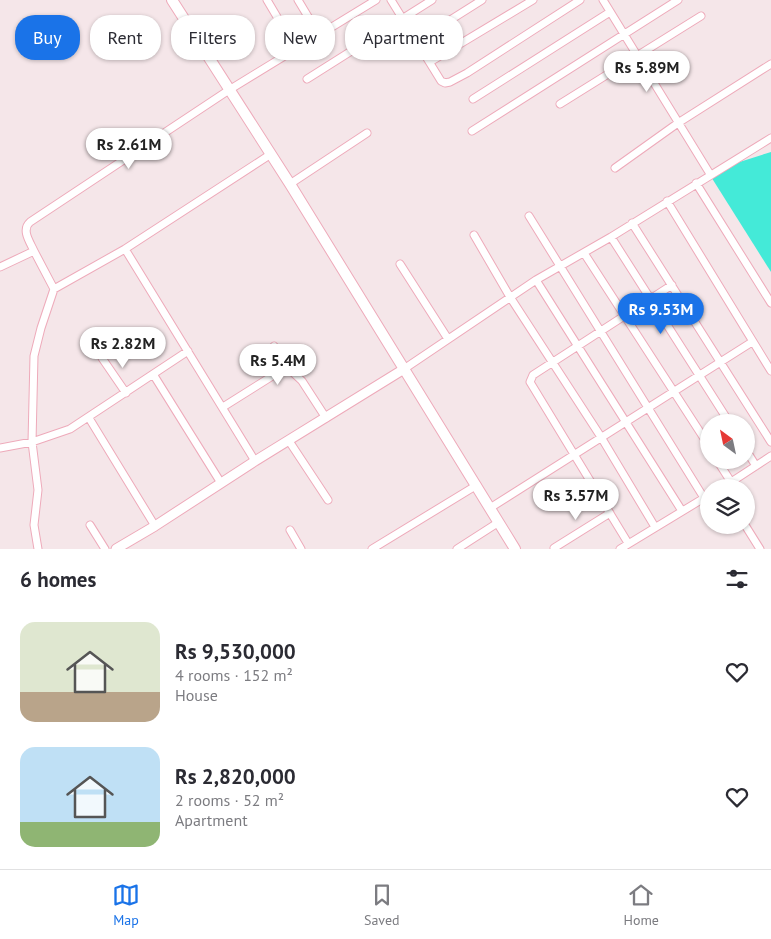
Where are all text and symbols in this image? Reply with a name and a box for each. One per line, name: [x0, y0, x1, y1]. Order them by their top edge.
chip: Buy: [15, 15, 80, 60]
chip: Rent: [90, 15, 161, 60]
chip: Filters: [171, 15, 255, 60]
chip: New: [265, 15, 335, 60]
chip: Apartment: [345, 15, 463, 60]
pin: Rs 5.89M: [595, 51, 699, 93]
text: Rs 5.89M: [615, 57, 679, 77]
pin: Rs 2.61M: [77, 128, 181, 170]
text: Rs 2.61M: [97, 134, 161, 154]
pin: Rs 9.53M: [609, 292, 713, 335]
text: Rs 9.53M: [629, 299, 693, 319]
pin: Rs 2.82M: [71, 326, 175, 369]
text: Rs 2.82M: [91, 333, 155, 353]
pin: Rs 5.4M: [232, 344, 324, 386]
text: Rs 5.4M: [250, 350, 306, 370]
north arrow: [700, 414, 755, 469]
map controls: [700, 414, 755, 534]
pin: Rs 3.57M: [524, 478, 628, 521]
button: layers: [700, 479, 755, 534]
text: Rs 3.57M: [544, 485, 608, 505]
icon: filters: [723, 565, 751, 593]
text: 6 homes: [20, 566, 96, 593]
text: Rs 9,530,000: [175, 638, 296, 665]
icon: home: [60, 642, 120, 702]
icon: heart: [723, 658, 751, 686]
text: 4 rooms · 152 m²: [175, 665, 293, 685]
text: House: [175, 685, 218, 705]
text: Rs 2,820,000: [175, 763, 296, 790]
icon: home: [60, 767, 120, 827]
icon: heart: [723, 783, 751, 811]
text: 2 rooms · 52 m²: [175, 790, 284, 810]
text: Apartment: [175, 810, 248, 830]
tab: Map: [112, 881, 140, 929]
tab: Saved: [364, 881, 400, 929]
tab: Home: [624, 881, 659, 929]

